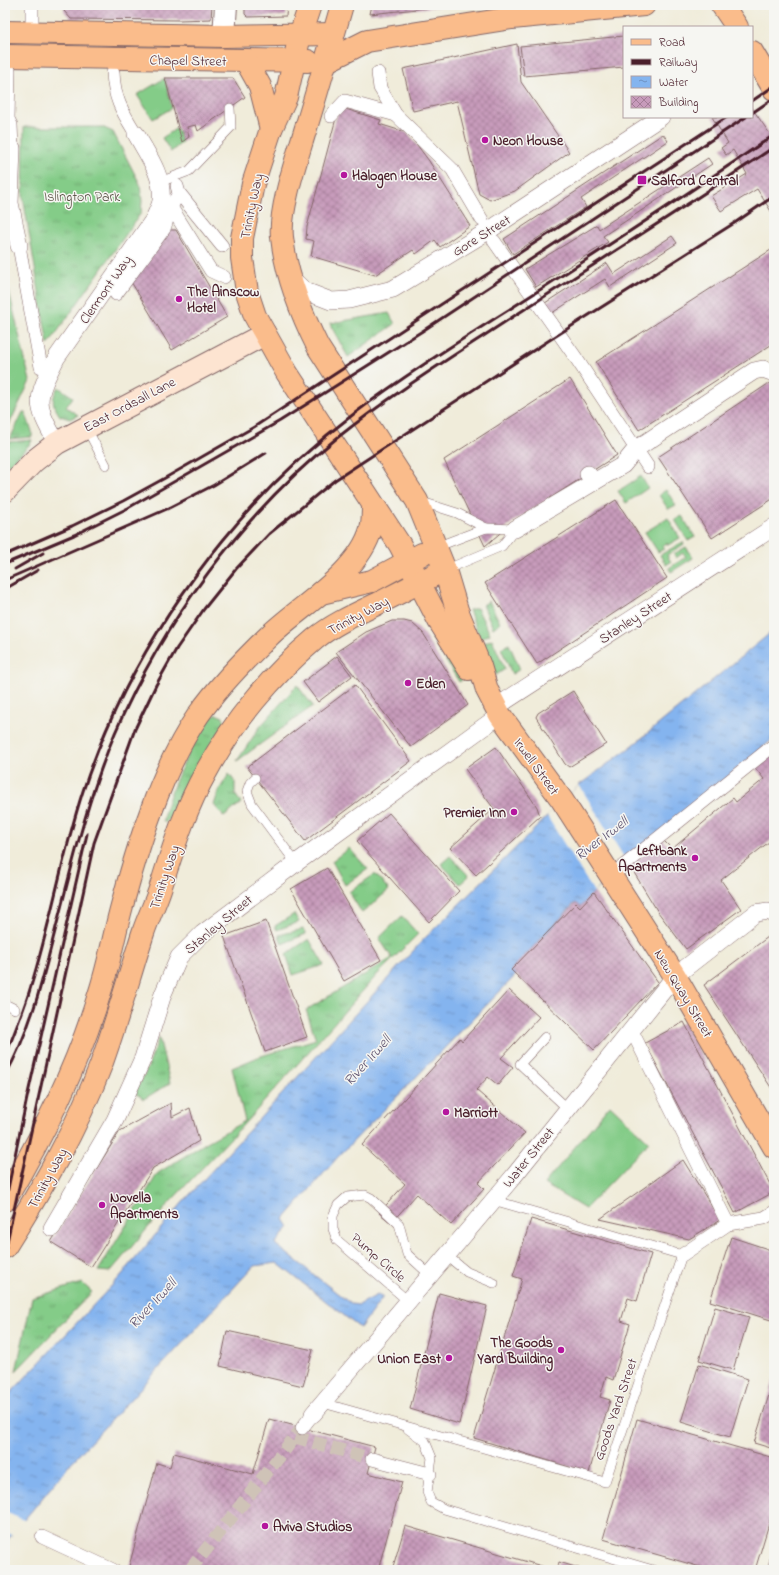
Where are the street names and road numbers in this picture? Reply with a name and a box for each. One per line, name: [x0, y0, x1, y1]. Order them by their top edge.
street label: Chapel Street: [149, 50, 227, 73]
street label: Trinity Way: [235, 171, 271, 241]
street label: Gore Street: [448, 210, 515, 263]
street label: Clermont Way: [75, 251, 139, 329]
street label: East Ordsall Lane: [80, 372, 180, 438]
street label: Stanley Street: [595, 587, 677, 651]
street label: Trinity Way: [324, 591, 394, 642]
street label: Irwell Street: [508, 734, 564, 800]
street label: Trinity Way: [145, 842, 187, 913]
street label: Stanley Street: [180, 890, 259, 961]
street label: New Quay Street: [647, 946, 717, 1043]
street label: Water Street: [498, 1123, 560, 1193]
street label: Trinity Way: [23, 1144, 75, 1213]
street label: Pump Circle: [346, 1228, 411, 1288]
street label: Goods Yard Street: [589, 1355, 644, 1463]

